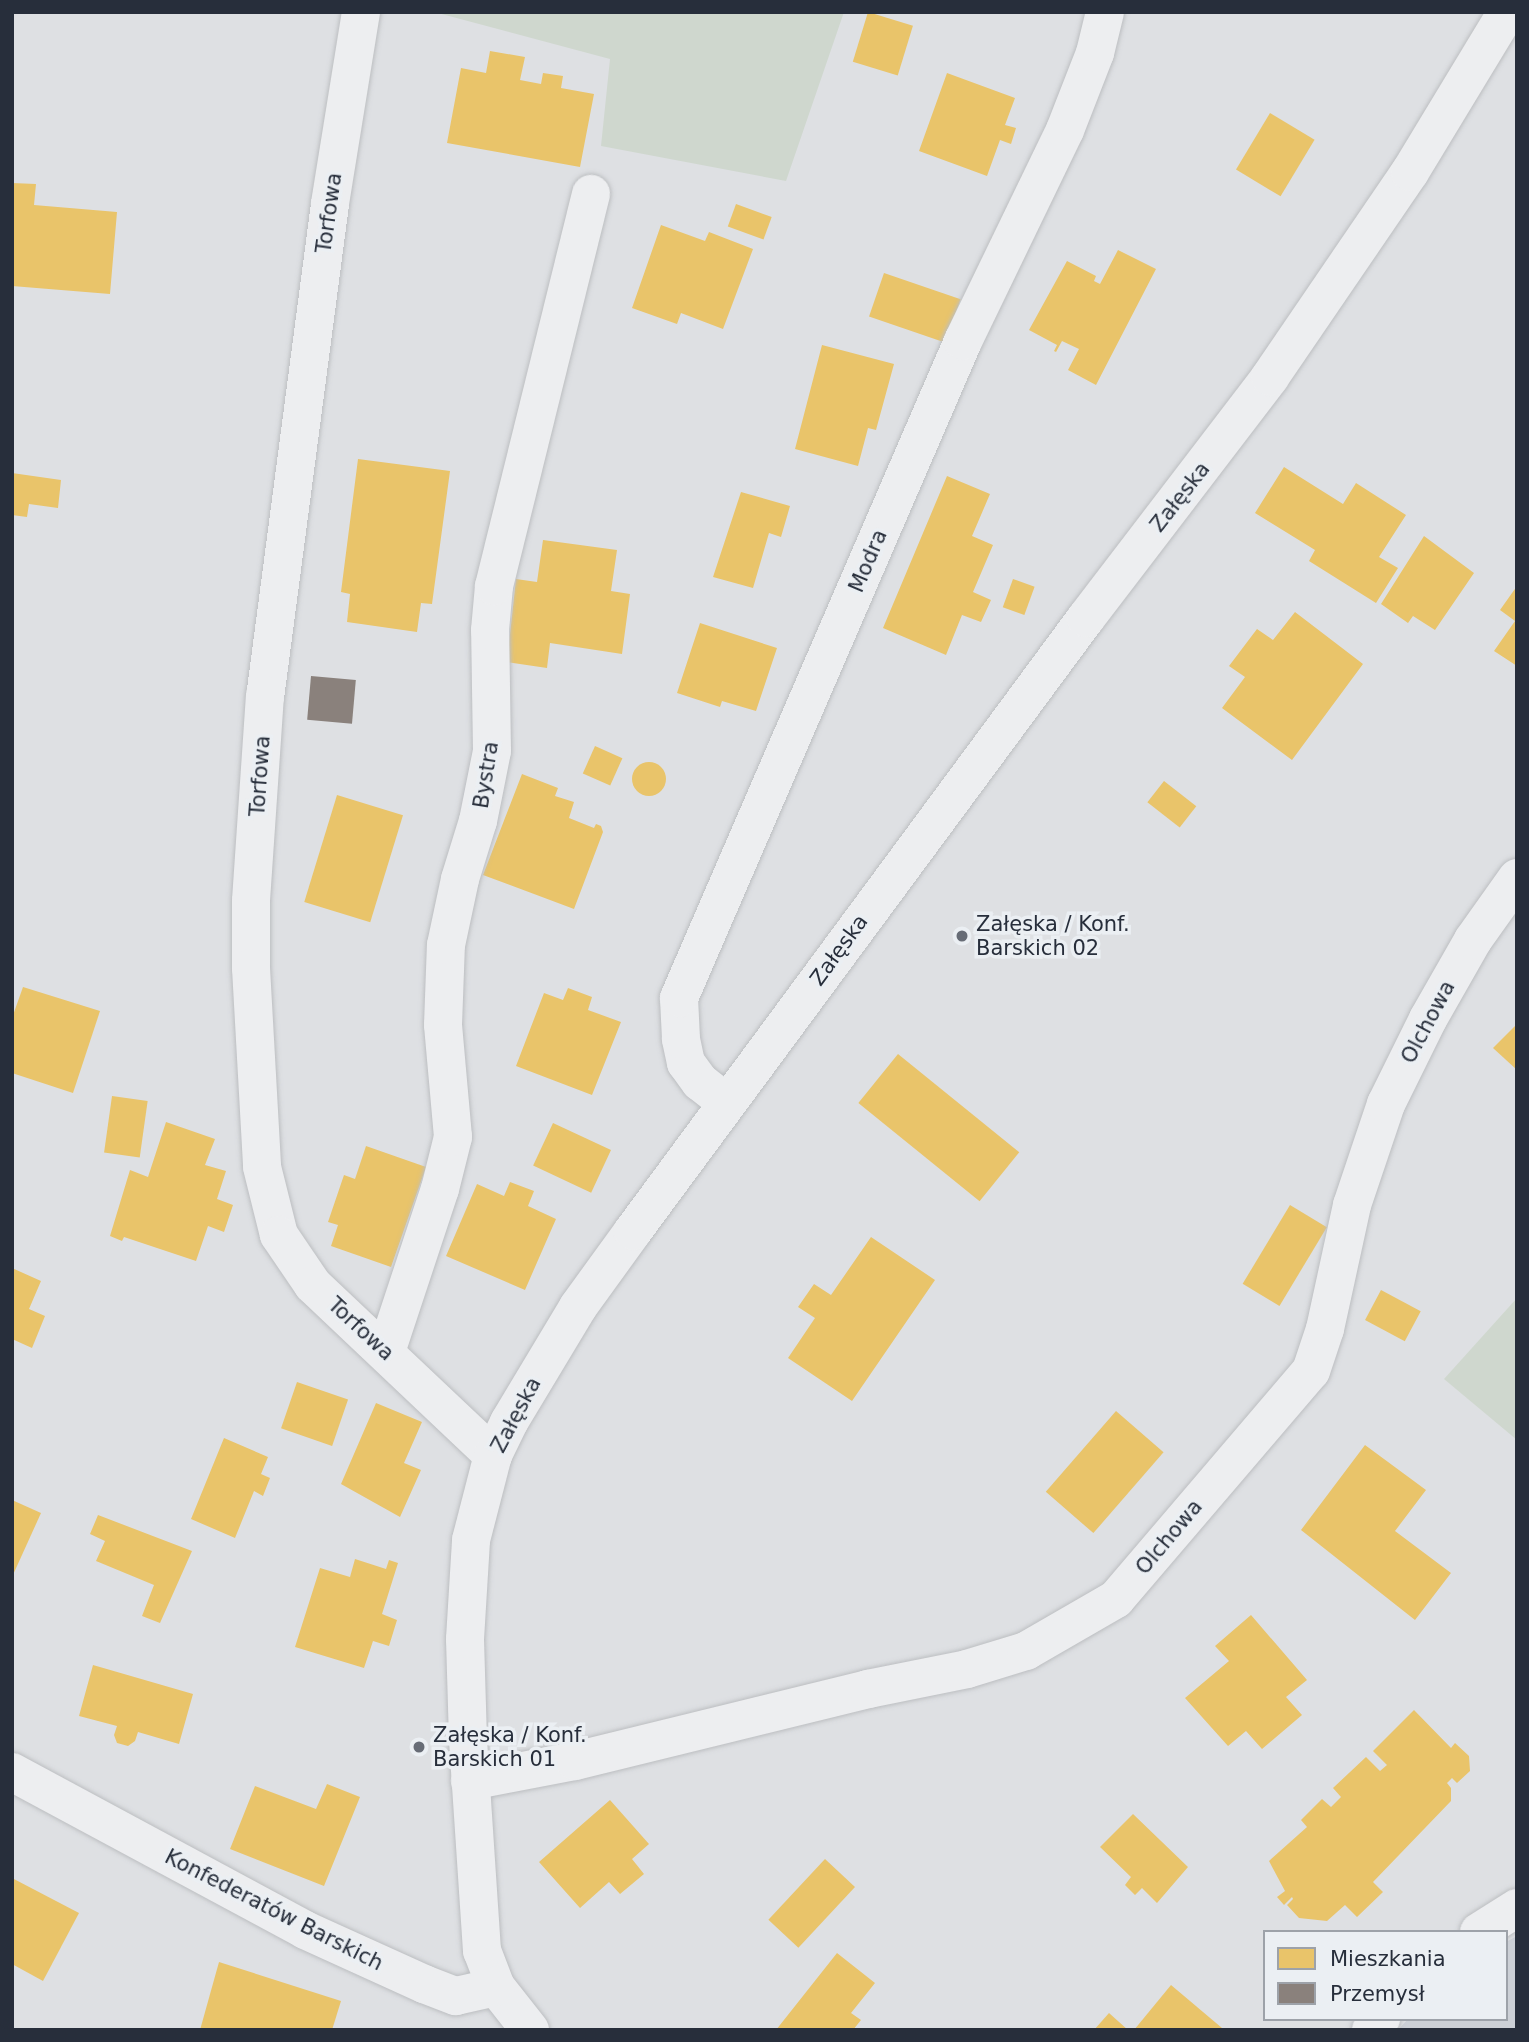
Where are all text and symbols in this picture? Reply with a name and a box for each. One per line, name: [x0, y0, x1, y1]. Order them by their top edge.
street label: Torfowa: [311, 171, 347, 255]
street label: Załęska: [1145, 457, 1215, 537]
street label: Modra: [844, 526, 892, 596]
street label: Torfowa: [245, 735, 275, 817]
street label: Bystra: [468, 740, 504, 810]
street label: Załęska: [805, 910, 873, 990]
place label: Załęska / Konf. Barskich 02: [976, 911, 1130, 961]
marker: Załęska / Konf. Barskich 02: [954, 928, 970, 944]
street label: Olchowa: [1396, 976, 1460, 1068]
street label: Torfowa: [323, 1292, 399, 1366]
street label: Załęska: [486, 1373, 546, 1457]
street label: Olchowa: [1130, 1494, 1208, 1580]
place label: Załęska / Konf. Barskich 01: [433, 1722, 587, 1772]
marker: Załęska / Konf. Barskich 01: [411, 1739, 427, 1755]
street label: Konfederatów Barskich: [161, 1844, 387, 1976]
legend: [1263, 1930, 1508, 2021]
text: Mieszkania: [1330, 1947, 1446, 1971]
text: Przemysł: [1330, 1982, 1425, 2006]

